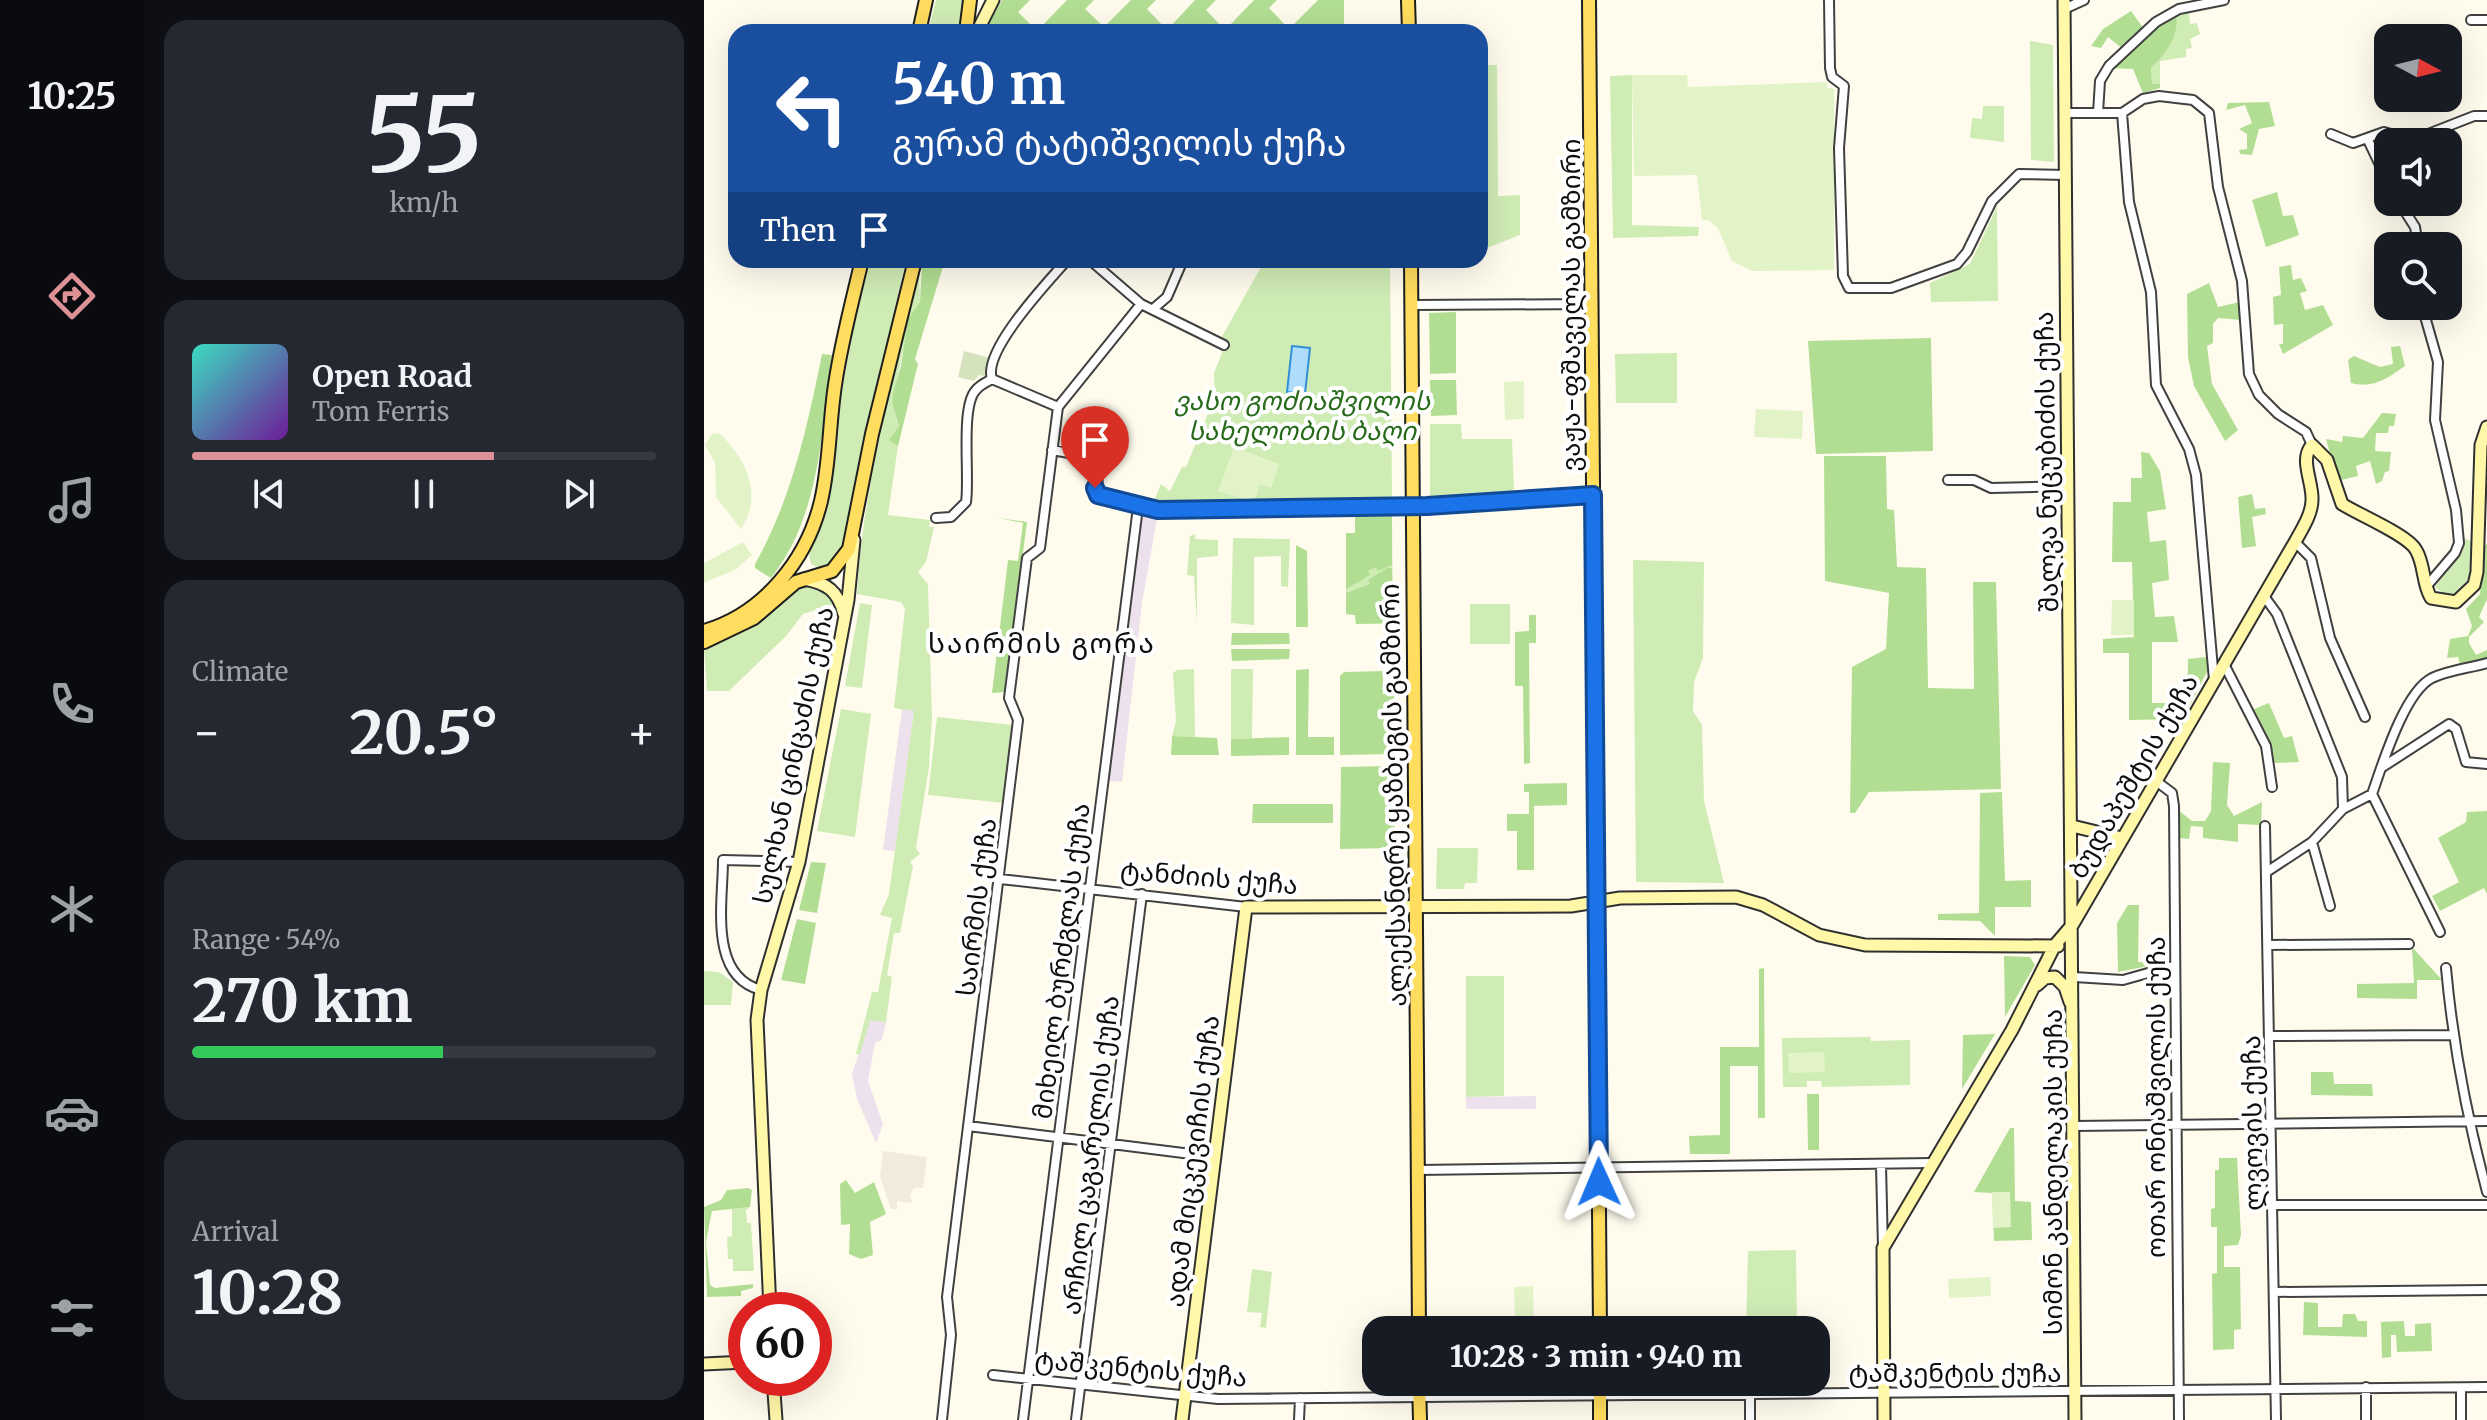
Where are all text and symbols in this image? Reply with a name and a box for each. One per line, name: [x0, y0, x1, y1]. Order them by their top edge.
north arrow: [2374, 24, 2462, 112]
map controls: [2374, 24, 2462, 320]
text: 540 m: [892, 49, 1065, 119]
icon: left: [760, 56, 864, 160]
text: 55: [365, 69, 483, 199]
text: 10:25: [28, 74, 116, 119]
text: გურამ ტატიშვილის ქუჩა: [892, 121, 1346, 166]
button: sound: [2374, 128, 2462, 216]
street label: ვაჟა-ფშაველას გამზირი: [1554, 139, 1587, 471]
text: km/h: [390, 186, 458, 219]
icon: arrive: [852, 208, 896, 252]
text: Then: [760, 211, 836, 249]
button: search: [2374, 232, 2462, 320]
icon: directions: [44, 268, 100, 324]
street label: შალვა ნუცუბიძის ქუჩა: [2027, 311, 2065, 613]
text: Open Road: [312, 357, 472, 395]
park label: ვასო გოძიაშვილის სახელობის ბაღი: [1174, 384, 1431, 447]
text: Tom Ferris: [312, 395, 450, 428]
pin: [1061, 406, 1129, 488]
icon: arrive: [1073, 418, 1117, 462]
icon: music: [44, 472, 100, 528]
icon: previous: [247, 472, 291, 516]
icon: pause: [402, 472, 446, 516]
icon: next: [557, 472, 601, 516]
street label: ალექსანდრე ყაზბეგის გამზირი: [1373, 583, 1413, 1007]
street label: სულხან ცინცაძის ქუჩა: [745, 603, 841, 907]
district label: საირმის გორა: [928, 625, 1156, 661]
text: Climate: [192, 655, 288, 688]
street label: ბუდაპეშტის ქუჩა: [2061, 668, 2205, 884]
icon: phone: [44, 676, 100, 732]
text: 20.5°: [349, 695, 499, 770]
text: −: [192, 705, 221, 760]
text: +: [627, 705, 656, 760]
street label: მიხეილ ბურძგლას ქუჩა: [1025, 801, 1097, 1121]
street label: საირმის ქუჩა: [949, 816, 1003, 998]
street label: ტანძიის ქუჩა: [1119, 853, 1299, 901]
icon: climate: [44, 881, 100, 937]
text: Range · 54%: [192, 923, 341, 956]
street label: ოთარ ონიაშვილის ქუჩა: [2139, 936, 2172, 1258]
text: 270 km: [192, 963, 413, 1038]
street label: არჩილ ცაგარელის ქუჩა: [1054, 993, 1126, 1317]
street label: სიმონ კანდელაკის ქუჩა: [2036, 1009, 2069, 1335]
street label: ადამ მიცკევიჩის ქუჩა: [1158, 1013, 1226, 1309]
street label: ლვოვის ქუჩა: [2234, 1035, 2270, 1211]
icon: car: [44, 1085, 100, 1141]
position arrow: [1557, 1140, 1641, 1224]
text: Arrival: [192, 1215, 279, 1248]
text: 10:28: [192, 1255, 343, 1330]
icon: filters: [44, 1290, 100, 1346]
speed limit sign: 60: [728, 1292, 832, 1396]
text: 10:28 · 3 min · 940 m: [1450, 1337, 1742, 1375]
street label: ტაშკენტის ქუჩა: [1033, 1342, 1249, 1394]
street label: ტაშკენტის ქუჩა: [1849, 1356, 2061, 1389]

